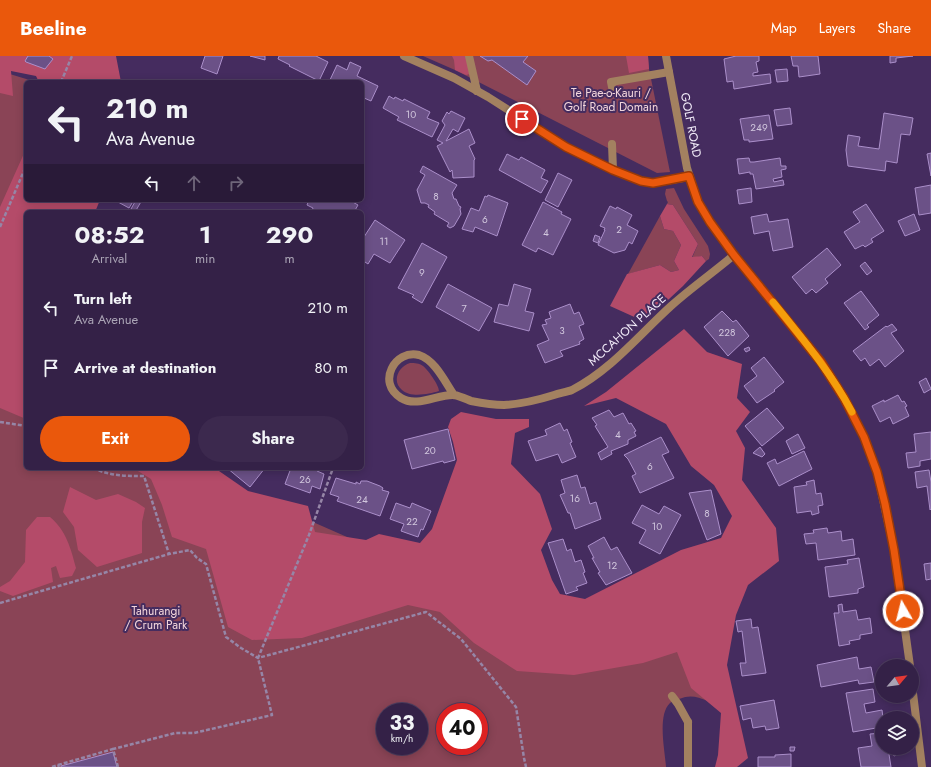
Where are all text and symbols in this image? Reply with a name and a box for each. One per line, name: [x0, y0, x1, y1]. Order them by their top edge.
text: Beeline: [20, 15, 87, 42]
text: Map: [771, 18, 797, 38]
text: Layers: [819, 18, 855, 38]
text: Share: [877, 18, 911, 38]
park label: Te Pae-o-Kauri / Golf Road Domain: [564, 84, 658, 116]
text: 210 m: [106, 88, 189, 129]
street label: GOLF ROAD: [676, 91, 706, 159]
icon: left: [40, 96, 92, 148]
pin: [505, 102, 539, 136]
house number: 10: [406, 107, 416, 122]
icon: arrive: [511, 108, 533, 130]
house number: 249: [750, 120, 768, 135]
text: Ava Avenue: [106, 126, 195, 152]
icon: left: [141, 172, 163, 194]
icon: ahead: [183, 172, 205, 194]
icon: right: [225, 172, 247, 194]
house number: 8: [433, 189, 439, 204]
house number: 6: [482, 212, 488, 227]
text: 08:52: [75, 217, 144, 252]
text: 1: [199, 217, 211, 252]
text: 290: [266, 217, 313, 252]
house number: 2: [616, 222, 622, 237]
house number: 4: [543, 225, 549, 240]
house number: 11: [380, 234, 389, 249]
text: Arrival: [92, 249, 127, 268]
text: min: [195, 249, 215, 268]
text: m: [285, 249, 295, 268]
house number: 9: [419, 265, 425, 280]
text: Turn left: [74, 288, 132, 310]
street label: MCCAHON PLACE: [584, 290, 670, 370]
icon: left: [40, 297, 62, 319]
text: 210 m: [308, 297, 348, 319]
house number: 7: [461, 301, 467, 316]
text: Ava Avenue: [74, 310, 138, 329]
house number: 3: [559, 323, 565, 338]
house number: 228: [719, 325, 735, 340]
icon: arrive: [40, 357, 62, 379]
text: Arrive at destination: [74, 357, 216, 379]
text: 80 m: [315, 357, 348, 379]
button: Exit: [40, 416, 190, 462]
button: Share: [198, 416, 348, 462]
house number: 4: [615, 427, 621, 442]
house number: 20: [424, 443, 436, 458]
house number: 6: [647, 459, 653, 474]
house number: 26: [299, 472, 311, 487]
house number: 16: [570, 491, 580, 506]
house number: 24: [356, 492, 368, 507]
house number: 8: [704, 506, 710, 521]
house number: 22: [406, 514, 418, 529]
house number: 10: [652, 519, 662, 534]
house number: 12: [607, 558, 617, 573]
position arrow: [882, 590, 924, 632]
park label: Tahurangi / Crum Park: [125, 602, 188, 634]
north arrow: [875, 659, 919, 703]
map controls: [875, 659, 919, 755]
speed limit sign: 40: [436, 703, 488, 755]
text: 33: [390, 709, 414, 738]
button: layers: [875, 711, 919, 755]
text: km/h: [391, 731, 413, 746]

